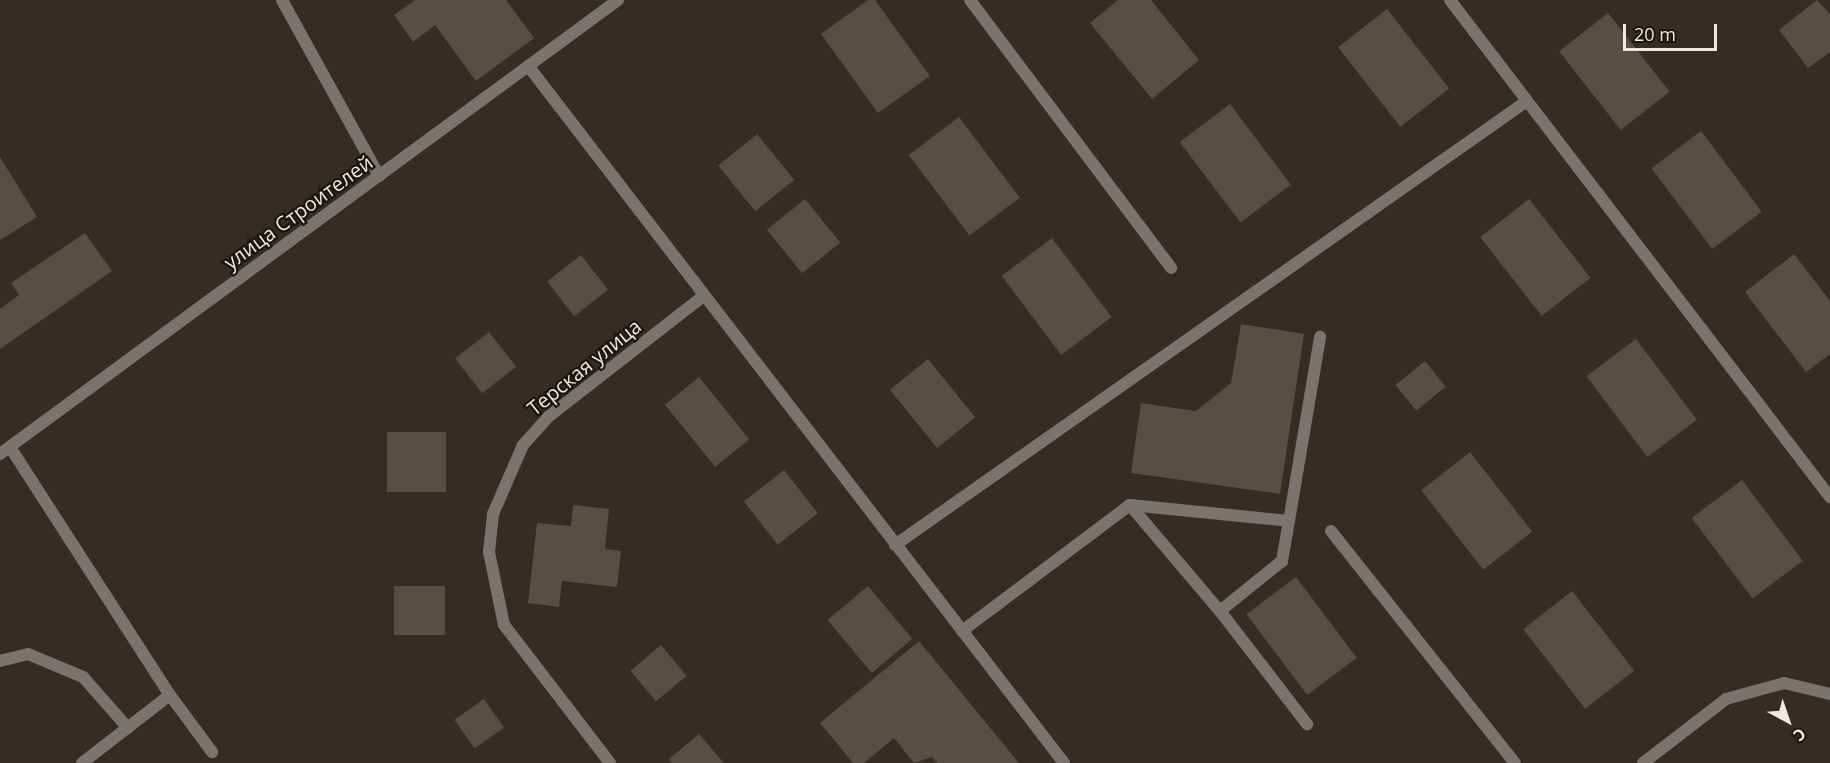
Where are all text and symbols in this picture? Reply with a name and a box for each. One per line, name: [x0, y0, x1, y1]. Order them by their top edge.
scale bar: [1626, 12, 1720, 50]
text: 20 m: [1634, 22, 1676, 46]
street label: улица Строителей: [219, 150, 377, 274]
street label: Терская улица: [522, 314, 646, 420]
north arrow: [1758, 691, 1818, 751]
text: С: [1789, 723, 1811, 746]

